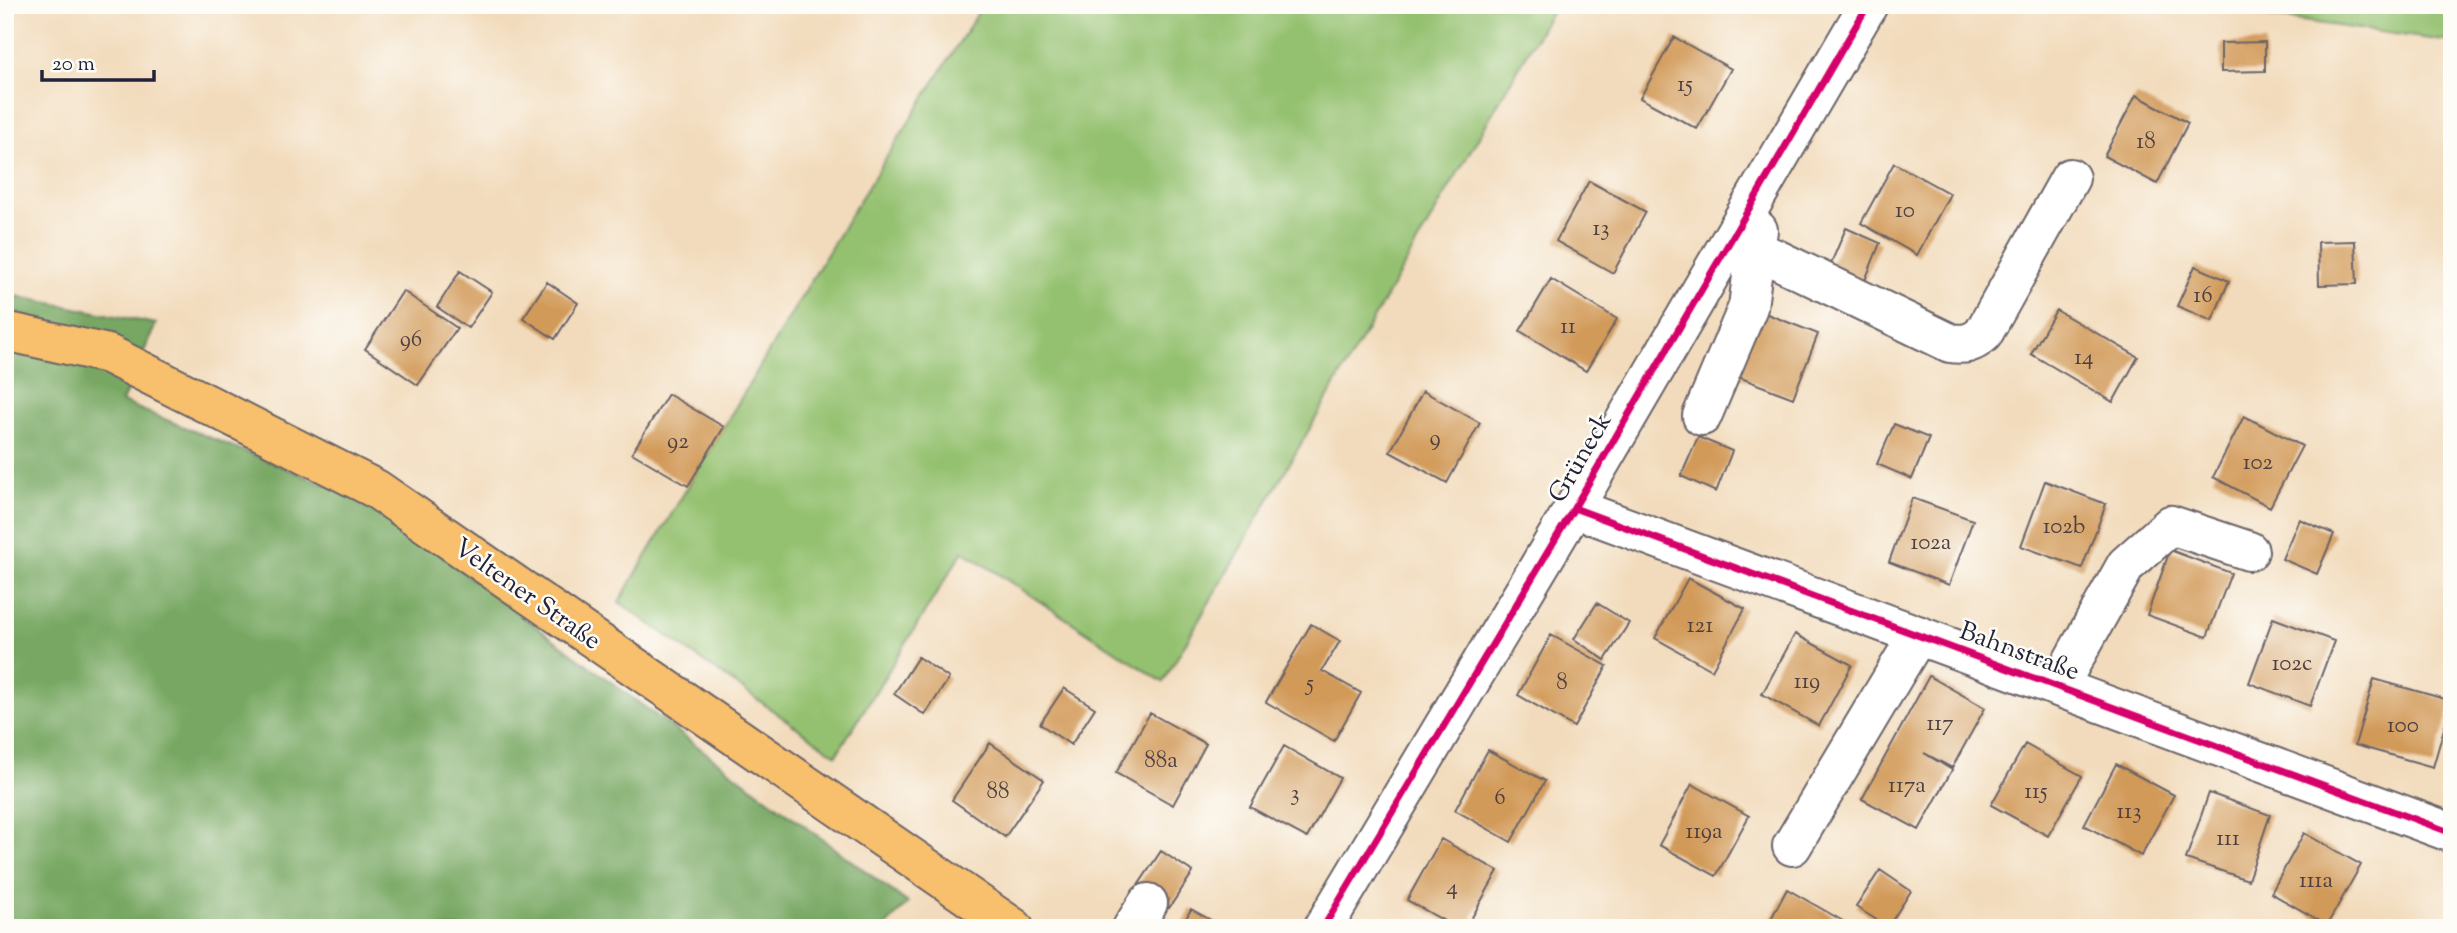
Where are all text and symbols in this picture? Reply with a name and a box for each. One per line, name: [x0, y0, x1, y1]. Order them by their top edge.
scale bar: [42, 38, 154, 82]
text: 20 m: [52, 50, 95, 80]
house number: 15: [1677, 69, 1693, 102]
house number: 18: [2136, 126, 2156, 159]
house number: 10: [1895, 195, 1915, 228]
house number: 13: [1592, 213, 1610, 246]
house number: 16: [2193, 280, 2213, 313]
house number: 11: [1560, 311, 1576, 344]
house number: 96: [400, 324, 422, 357]
house number: 14: [2074, 342, 2094, 375]
street label: Grüneck: [1540, 406, 1622, 510]
house number: 9: [1429, 423, 1441, 456]
house number: 92: [667, 426, 689, 459]
house number: 102: [2243, 447, 2273, 480]
house number: 102b: [2043, 511, 2085, 544]
house number: 102a: [1911, 527, 1952, 560]
street label: Veltener Straße: [445, 530, 608, 660]
house number: 121: [1687, 610, 1713, 643]
street label: Bahnstraße: [1954, 613, 2085, 691]
house number: 102c: [2272, 648, 2312, 681]
house number: 119: [1794, 666, 1820, 699]
house number: 8: [1556, 667, 1568, 700]
house number: 5: [1304, 668, 1314, 701]
house number: 117: [1926, 708, 1954, 741]
house number: 100: [2387, 710, 2419, 743]
house number: 88a: [1144, 745, 1178, 778]
house number: 117a: [1888, 770, 1926, 803]
house number: 88: [987, 776, 1010, 809]
house number: 115: [2024, 776, 2048, 809]
house number: 3: [1290, 778, 1300, 811]
house number: 6: [1494, 782, 1506, 815]
house number: 113: [2117, 796, 2141, 829]
house number: 119a: [1685, 816, 1723, 849]
house number: 111: [2216, 823, 2240, 856]
house number: 111a: [2299, 865, 2333, 898]
house number: 4: [1446, 872, 1458, 905]

